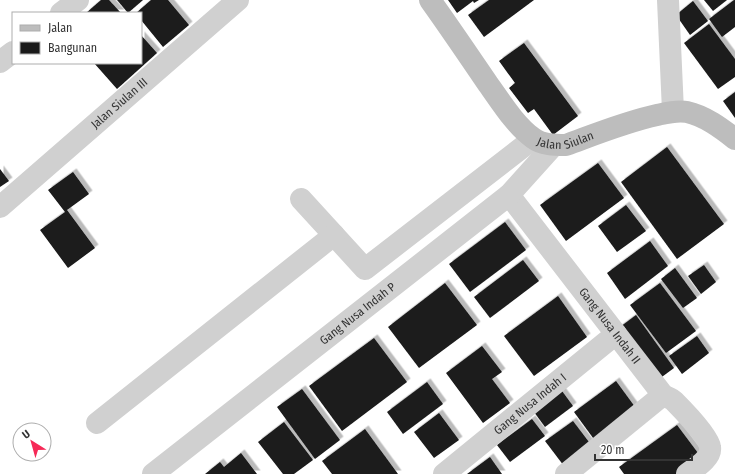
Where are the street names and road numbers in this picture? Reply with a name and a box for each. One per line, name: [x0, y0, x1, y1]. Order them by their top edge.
street label: Jalan Siulan III: [88, 75, 150, 132]
street label: Jalan Siulan: [535, 128, 596, 152]
street label: Gang Nusa Indah P: [317, 280, 398, 348]
street label: Gang Nusa Indah II: [576, 285, 643, 367]
street label: Gang Nusa Indah I: [491, 370, 569, 437]

